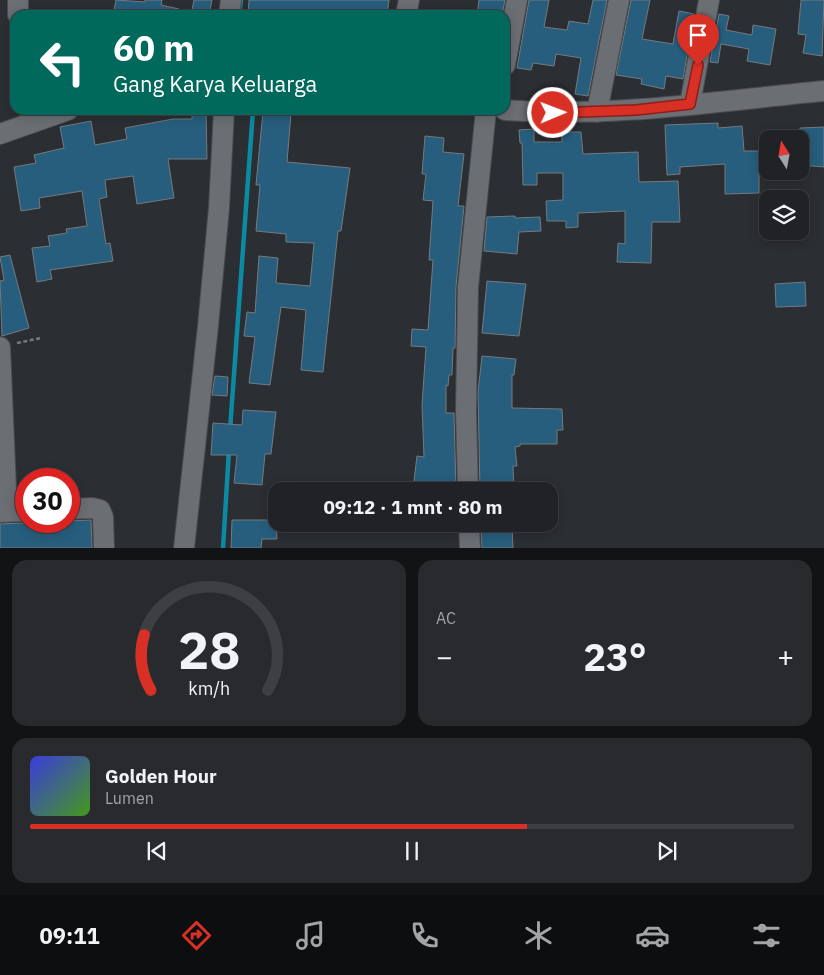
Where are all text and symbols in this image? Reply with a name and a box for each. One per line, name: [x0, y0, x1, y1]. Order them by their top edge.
pin: [677, 14, 719, 65]
icon: arrive: [684, 21, 712, 49]
text: 60 m: [113, 25, 195, 71]
icon: left: [30, 30, 95, 95]
text: Gang Karya Keluarga: [113, 69, 317, 98]
position arrow: [526, 86, 578, 138]
north arrow: [759, 130, 809, 180]
map controls: [759, 130, 809, 240]
button: layers: [759, 190, 809, 240]
speed limit sign: 30: [15, 468, 80, 533]
text: 09:12 · 1 mnt · 80 m: [323, 495, 503, 519]
text: AC: [436, 608, 456, 628]
text: 28: [178, 616, 240, 683]
text: 23°: [583, 632, 647, 681]
text: −: [436, 638, 453, 675]
text: +: [777, 638, 794, 675]
text: km/h: [188, 677, 230, 700]
text: Golden Hour: [105, 764, 217, 788]
text: Lumen: [105, 788, 154, 808]
icon: previous: [143, 837, 171, 865]
icon: pause: [398, 837, 426, 865]
icon: next: [653, 837, 681, 865]
icon: directions: [179, 918, 214, 953]
icon: music: [293, 918, 328, 953]
icon: phone: [407, 918, 442, 953]
icon: climate: [521, 918, 556, 953]
icon: car: [635, 918, 670, 953]
icon: filters: [749, 918, 784, 953]
text: 09:11: [40, 921, 100, 950]

